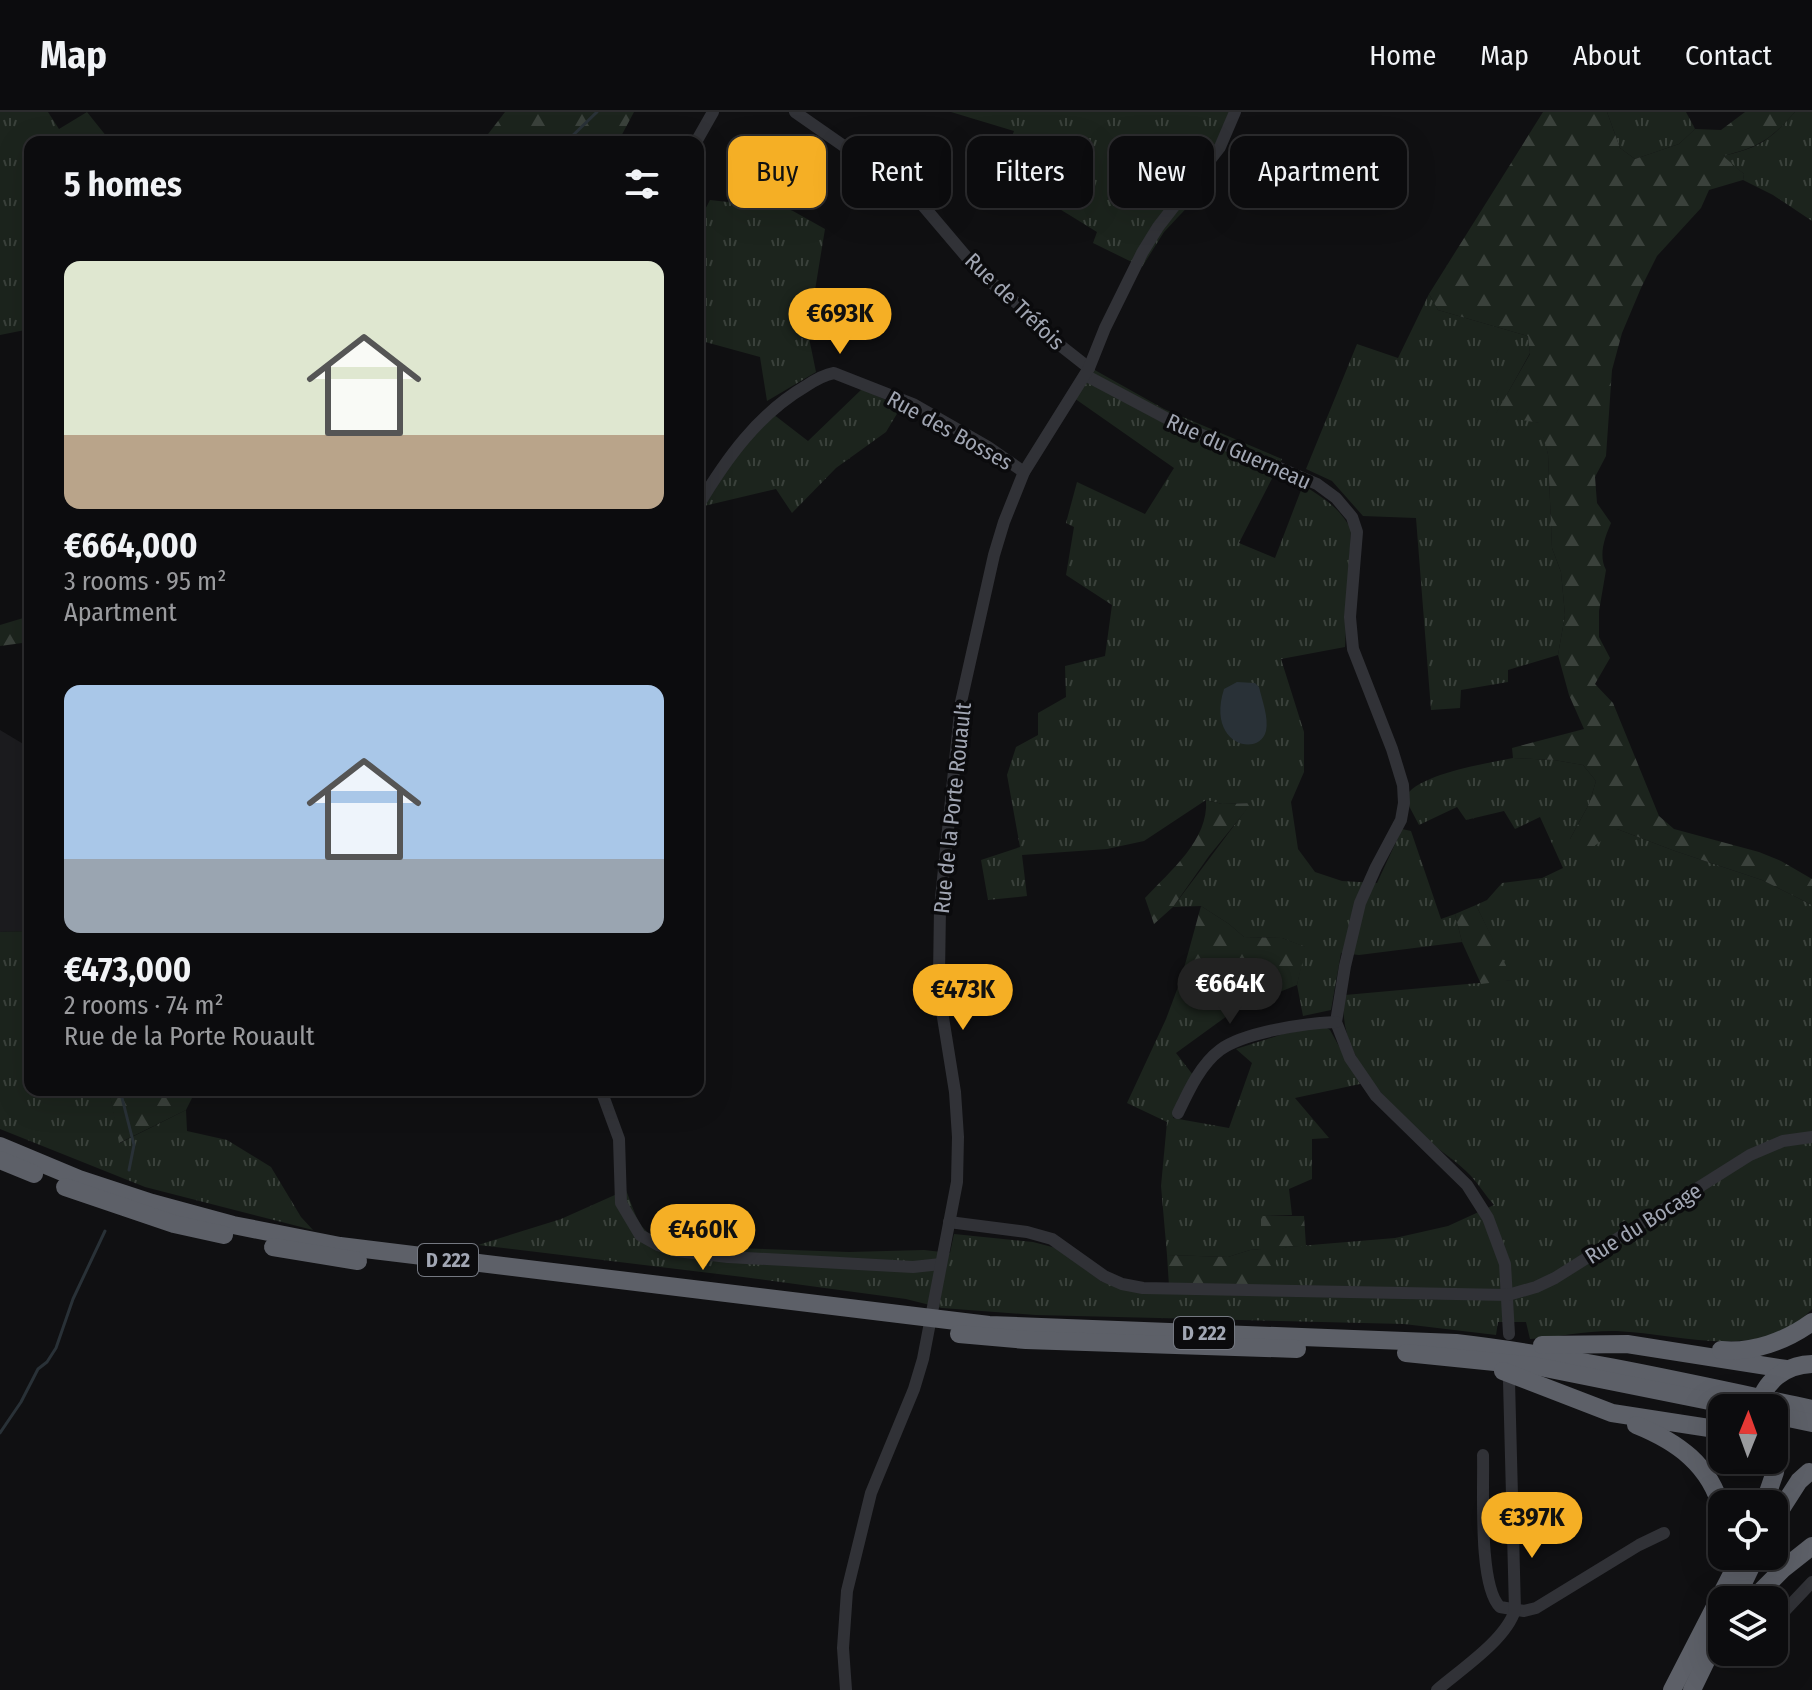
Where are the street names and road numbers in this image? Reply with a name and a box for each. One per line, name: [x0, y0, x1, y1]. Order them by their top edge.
street label: Rue de Tréfois: [959, 247, 1070, 355]
street label: Rue des Bosses: [882, 385, 1017, 476]
street label: Rue du Guerneau: [1162, 408, 1315, 495]
street label: Rue de la Porte Rouault: [928, 700, 977, 915]
street label: Rue du Bocage: [1580, 1177, 1706, 1270]
road number: D 222: [418, 1244, 478, 1276]
road number: D 222: [1174, 1317, 1234, 1349]

